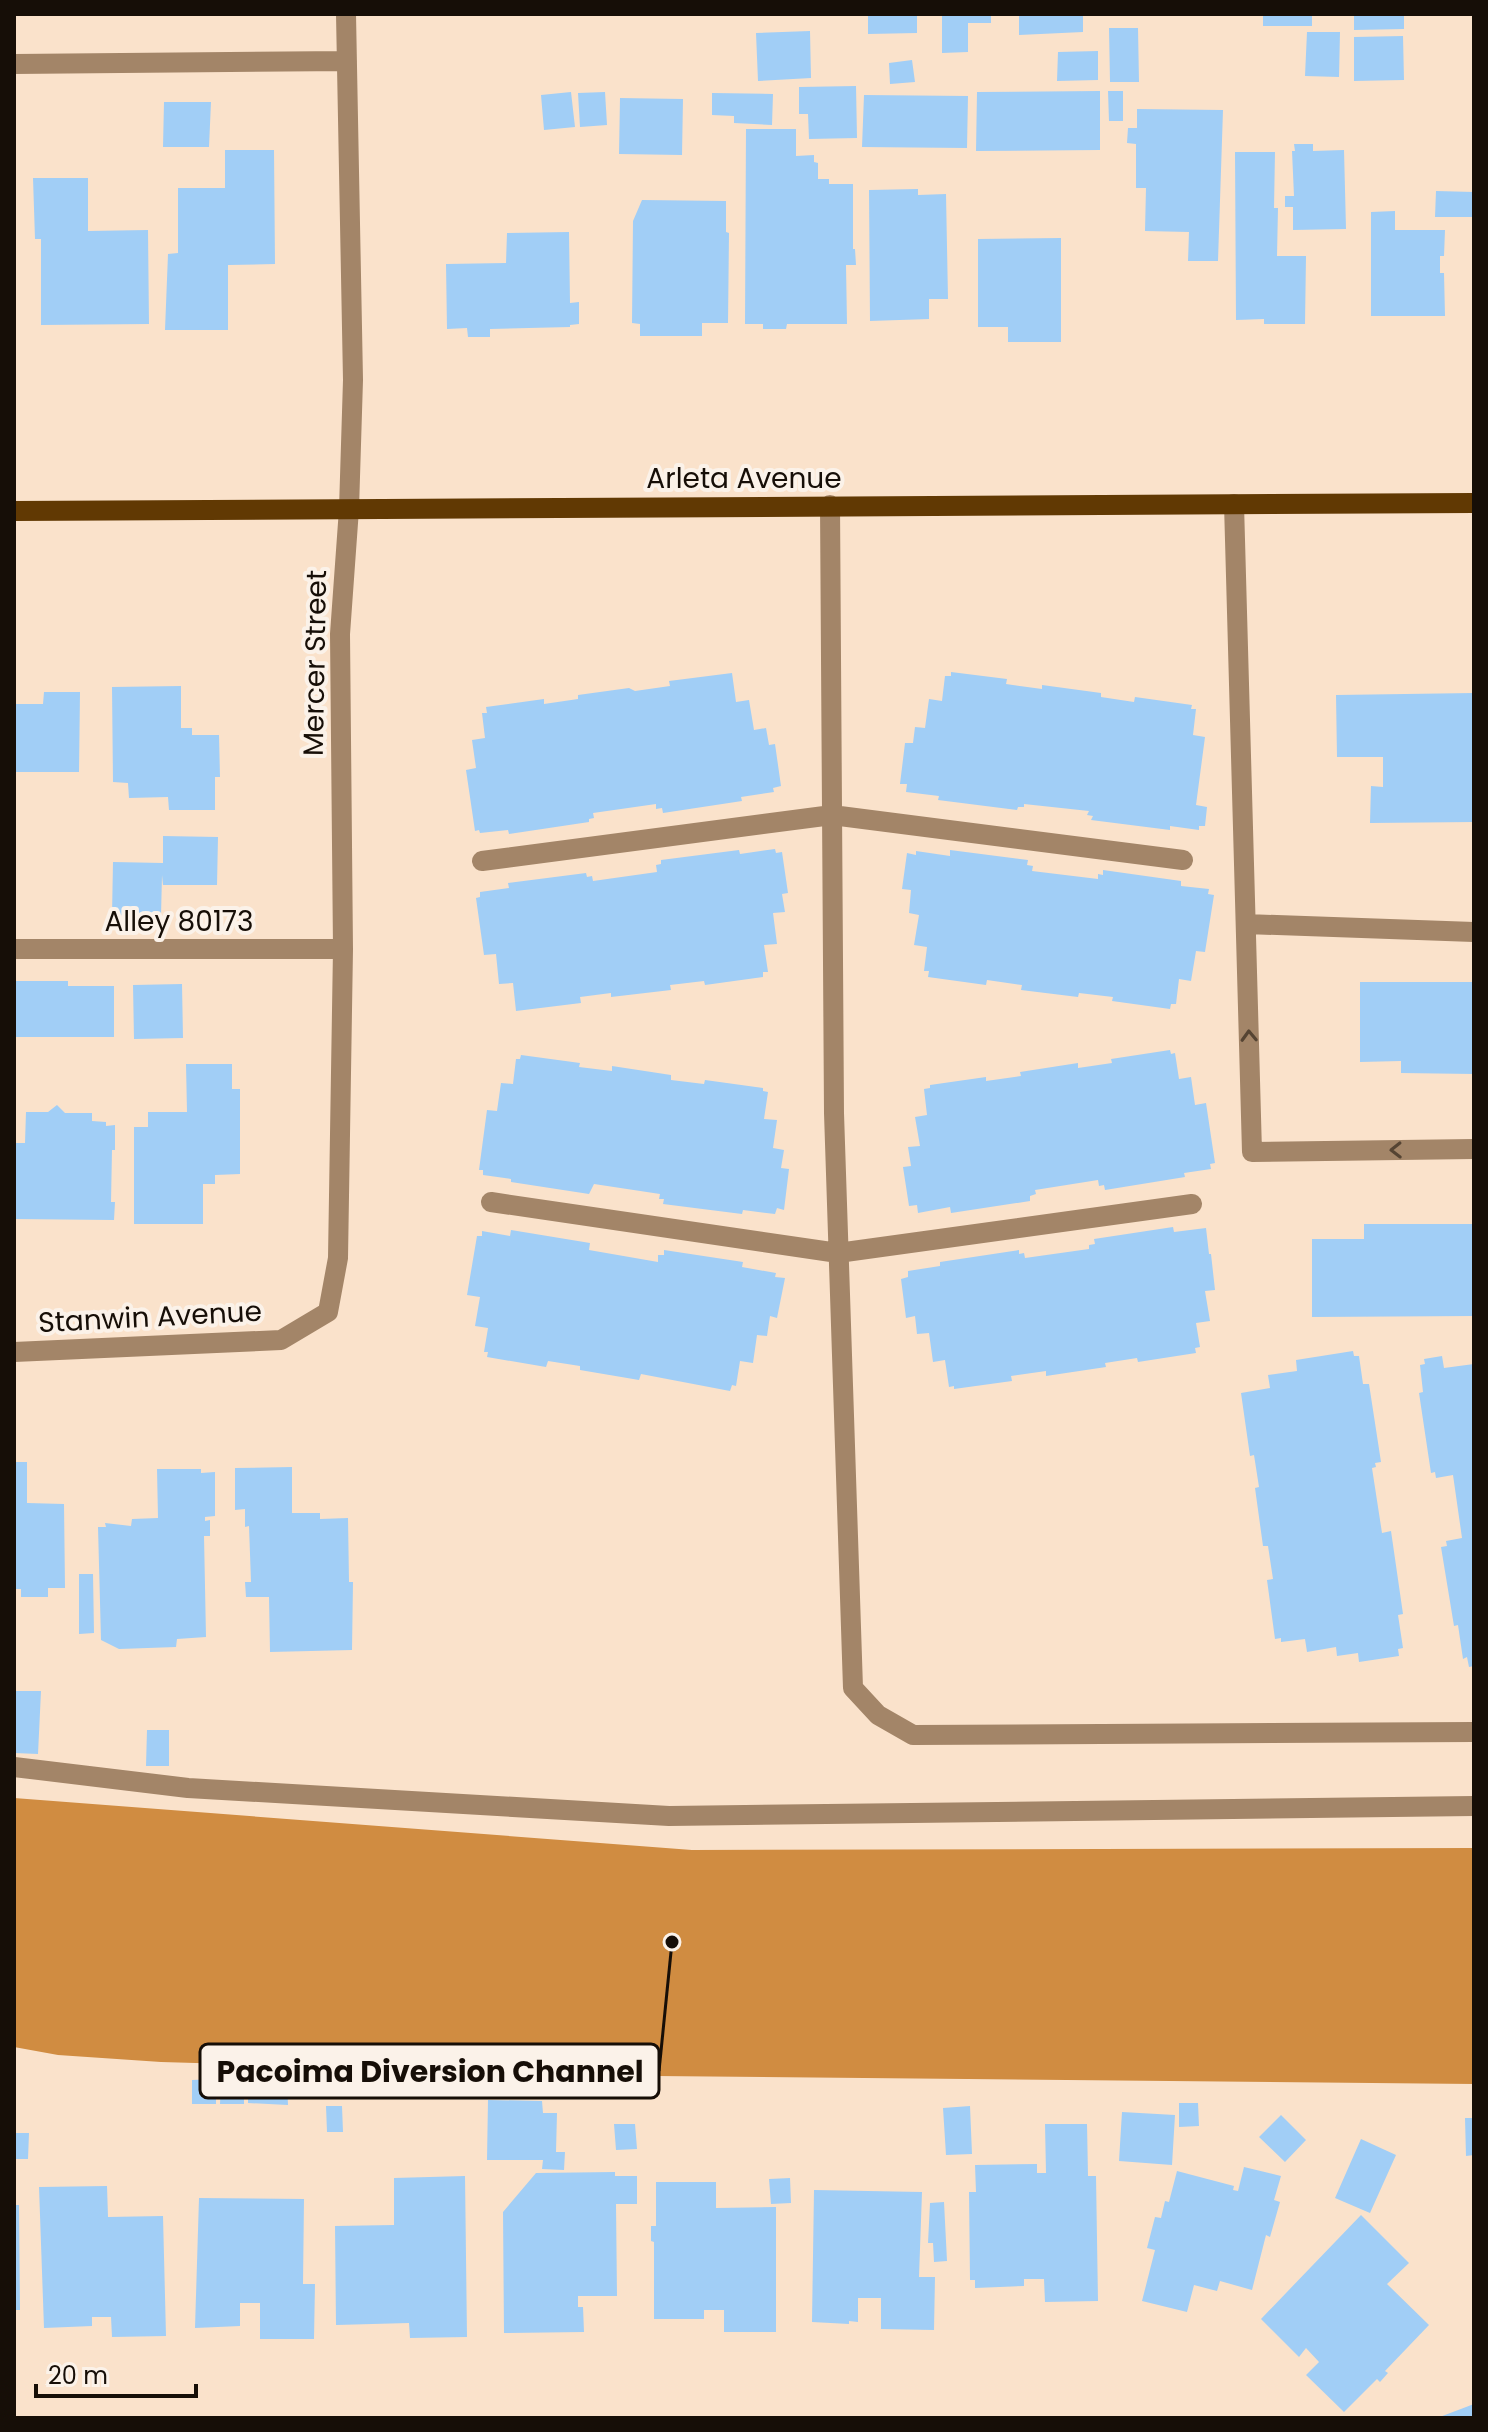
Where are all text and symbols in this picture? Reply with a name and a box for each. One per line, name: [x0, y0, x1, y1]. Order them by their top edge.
street label: Arleta Avenue: [646, 459, 842, 498]
street label: Mercer Street: [294, 570, 336, 756]
street label: Alley 80173: [104, 902, 254, 941]
one-way arrow: [1241, 1029, 1258, 1042]
one-way arrow: [1389, 1141, 1402, 1159]
street label: Stanwin Avenue: [37, 1292, 263, 1342]
callout: Pacoima Diversion Channel: [200, 2044, 659, 2098]
text: Pacoima Diversion Channel: [217, 2050, 643, 2093]
scale bar: [36, 2348, 196, 2398]
text: 20 m: [48, 2359, 108, 2392]

